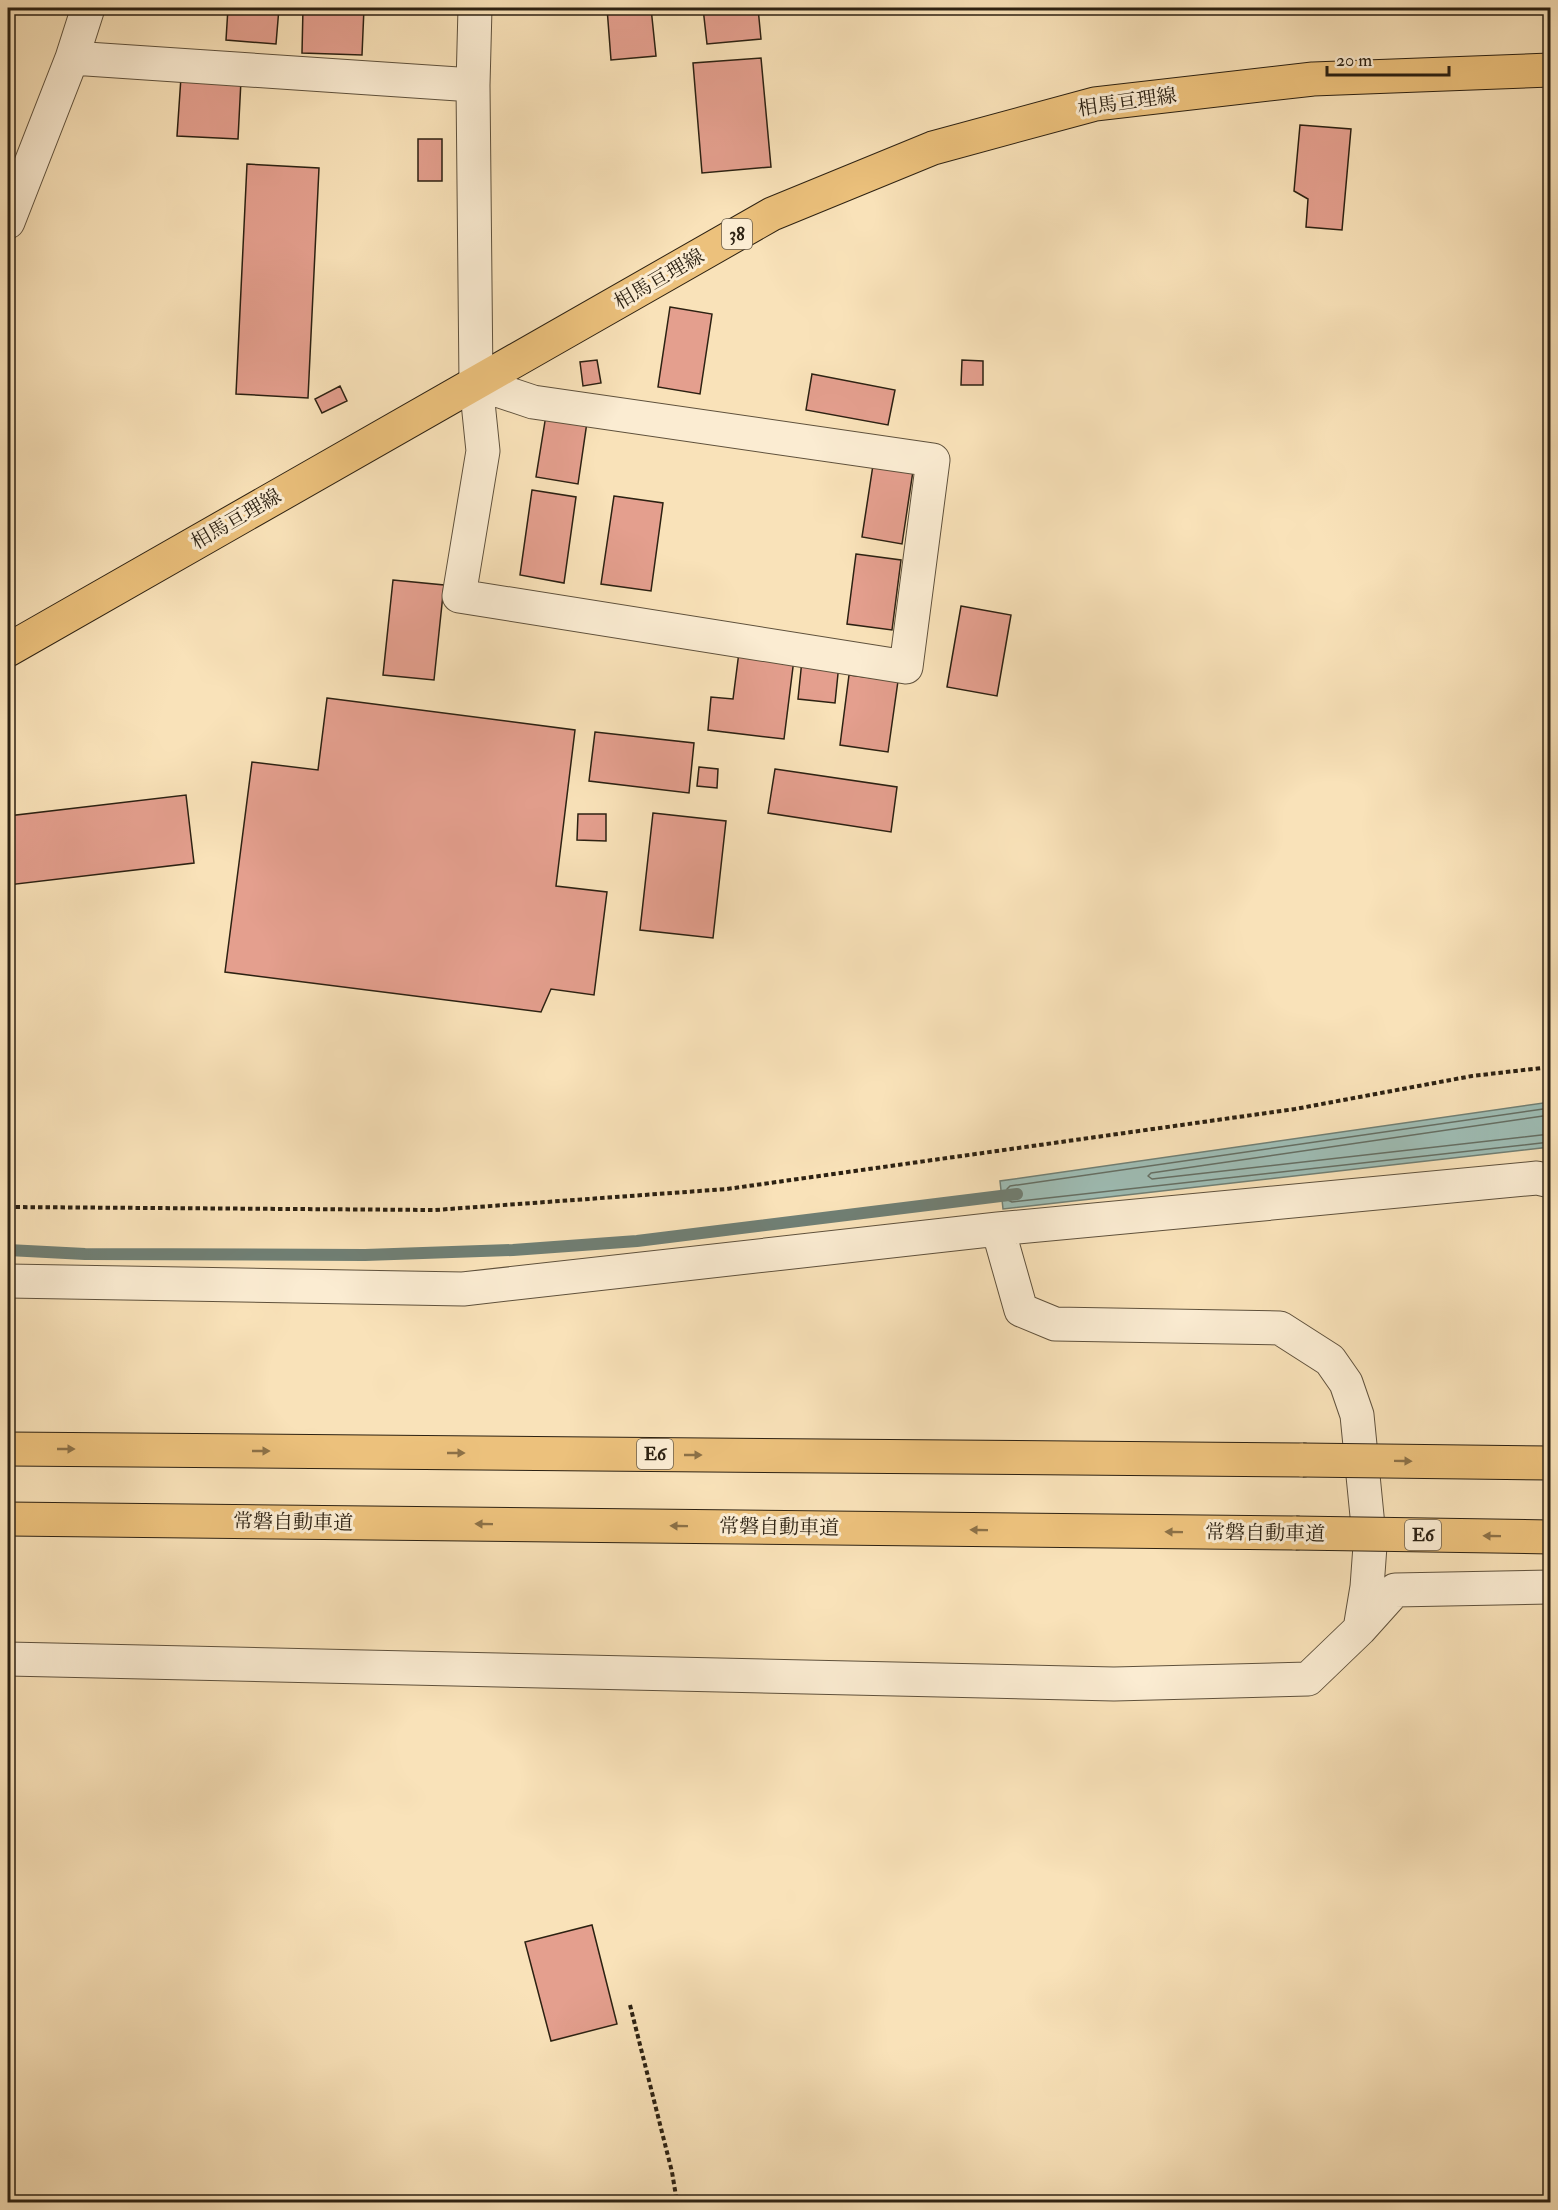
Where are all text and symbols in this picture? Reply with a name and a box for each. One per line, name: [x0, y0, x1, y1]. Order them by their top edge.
scale bar: [1327, 39, 1448, 77]
text: 20 m: [1336, 49, 1372, 72]
street label: 相馬亘理線: [1076, 83, 1178, 121]
road number: 38: [722, 219, 752, 249]
street label: 相馬亘理線: [609, 243, 709, 315]
street label: 相馬亘理線: [186, 483, 286, 555]
road number: E6: [637, 1439, 673, 1469]
one-way arrow: [56, 1444, 75, 1454]
one-way arrow: [251, 1446, 270, 1456]
one-way arrow: [446, 1448, 465, 1458]
one-way arrow: [683, 1450, 702, 1460]
one-way arrow: [1394, 1456, 1413, 1466]
street label: 常磐自動車道: [233, 1508, 353, 1536]
street label: 常磐自動車道: [719, 1513, 839, 1541]
one-way arrow: [475, 1519, 494, 1529]
street label: 常磐自動車道: [1205, 1519, 1325, 1547]
road number: E6: [1405, 1520, 1441, 1550]
one-way arrow: [670, 1522, 689, 1531]
one-way arrow: [970, 1525, 989, 1535]
one-way arrow: [1165, 1527, 1184, 1537]
one-way arrow: [1483, 1532, 1502, 1541]

